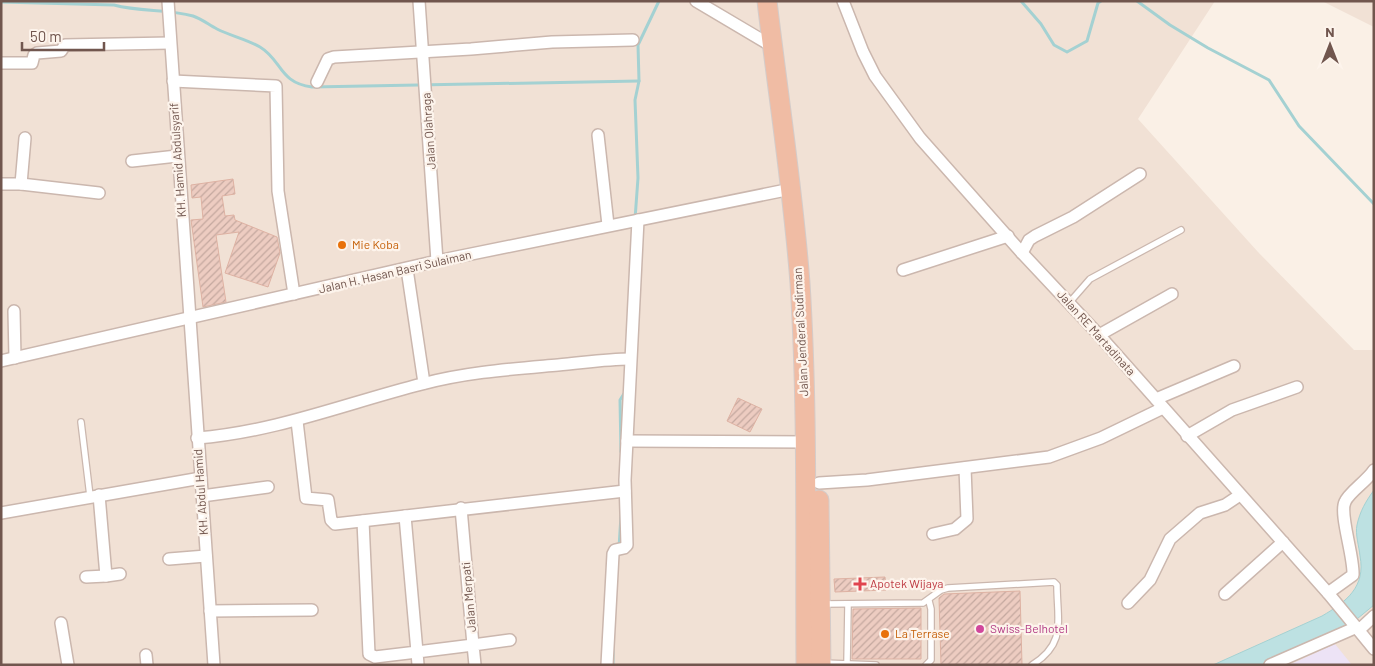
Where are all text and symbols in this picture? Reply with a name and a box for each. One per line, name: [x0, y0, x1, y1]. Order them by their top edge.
scale bar: [22, 20, 105, 52]
north arrow: [1305, 20, 1355, 70]
text: N: [1325, 23, 1335, 40]
text: 50 m: [30, 27, 62, 45]
street label: Jalan Olahraga: [418, 92, 438, 170]
street label: KH. Hamid Abdulsyarif: [166, 102, 188, 218]
place label: Mie Koba: [352, 237, 399, 251]
marker: Mie Koba: [336, 239, 348, 251]
street label: Jalan H. Hasan Basri Sulaiman: [317, 247, 472, 295]
street label: Jalan Jenderal Sudirman: [790, 267, 810, 397]
street label: Jalan RE Martadinata: [1055, 287, 1139, 378]
street label: KH. Abdul Hamid: [190, 449, 210, 536]
street label: Jalan Merpati: [458, 561, 478, 633]
place label: Apotek Wijaya: [870, 576, 943, 590]
marker: Apotek Wijaya: [854, 578, 866, 590]
place label: Swiss-Belhotel: [990, 621, 1068, 635]
marker: Swiss-Belhotel: [974, 623, 986, 635]
place label: La Terrase: [895, 626, 950, 640]
marker: La Terrase: [879, 628, 891, 640]

